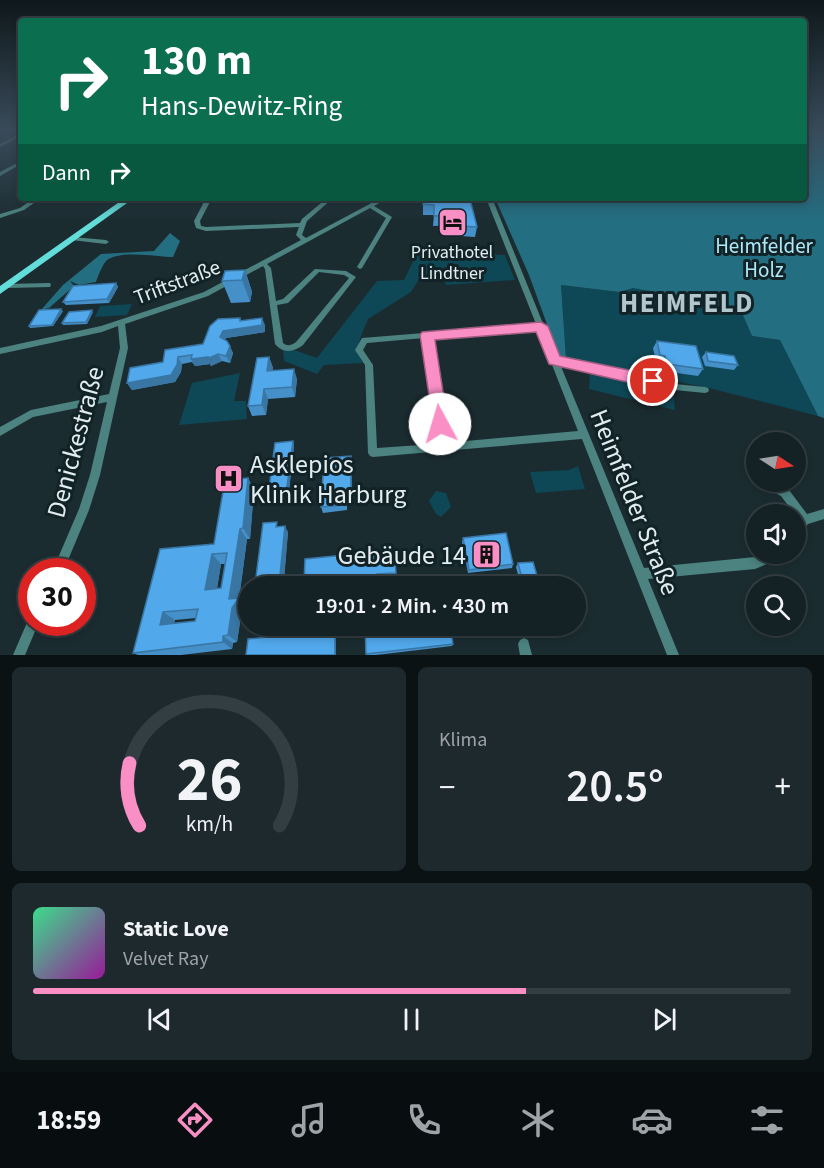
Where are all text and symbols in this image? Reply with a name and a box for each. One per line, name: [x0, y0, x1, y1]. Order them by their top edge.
text: 130 m: [141, 31, 252, 91]
icon: right: [42, 42, 120, 120]
text: Hans-Dewitz-Ring: [141, 87, 342, 126]
icon: right: [103, 156, 136, 189]
text: Dann: [42, 157, 91, 189]
hotel icon: Privathotel Lindtner: [436, 207, 468, 239]
park label: Heimfelder Holz: [715, 231, 814, 285]
place label: Privathotel Lindtner: [411, 240, 493, 286]
street label: Triftstraße: [129, 252, 225, 312]
district label: HEIMFELD: [620, 284, 754, 323]
pin: [627, 355, 678, 406]
street label: Denickestraße: [38, 362, 113, 522]
icon: arrive: [636, 364, 669, 397]
position arrow: [408, 392, 472, 456]
street label: Heimfelder Straße: [580, 404, 689, 601]
north arrow: [746, 432, 806, 492]
map controls: [746, 432, 806, 636]
place label: Asklepios Klinik Harburg: [250, 446, 406, 513]
hospital icon: Asklepios Klinik Harburg: [213, 463, 245, 495]
button: sound: [746, 504, 806, 564]
place label: Gebäude 14: [337, 537, 466, 574]
building icon: Gebäude 14: [471, 539, 503, 571]
speed limit sign: 30: [18, 558, 96, 636]
button: search: [746, 576, 806, 636]
text: 19:01 · 2 Min. · 430 m: [315, 590, 509, 622]
text: Klima: [439, 726, 487, 754]
text: 26: [176, 736, 242, 825]
text: 20.5°: [566, 755, 664, 819]
text: −: [439, 764, 455, 811]
text: +: [775, 764, 791, 811]
text: km/h: [185, 809, 233, 840]
text: Static Love: [123, 913, 229, 945]
text: Velvet Ray: [123, 945, 209, 973]
icon: previous: [143, 1003, 176, 1036]
icon: pause: [395, 1003, 428, 1036]
icon: next: [648, 1003, 681, 1036]
icon: directions: [174, 1099, 216, 1141]
icon: music: [288, 1099, 330, 1141]
icon: phone: [403, 1099, 445, 1141]
icon: climate: [517, 1099, 559, 1141]
icon: car: [631, 1099, 673, 1141]
icon: filters: [746, 1099, 788, 1141]
text: 18:59: [36, 1101, 101, 1140]

